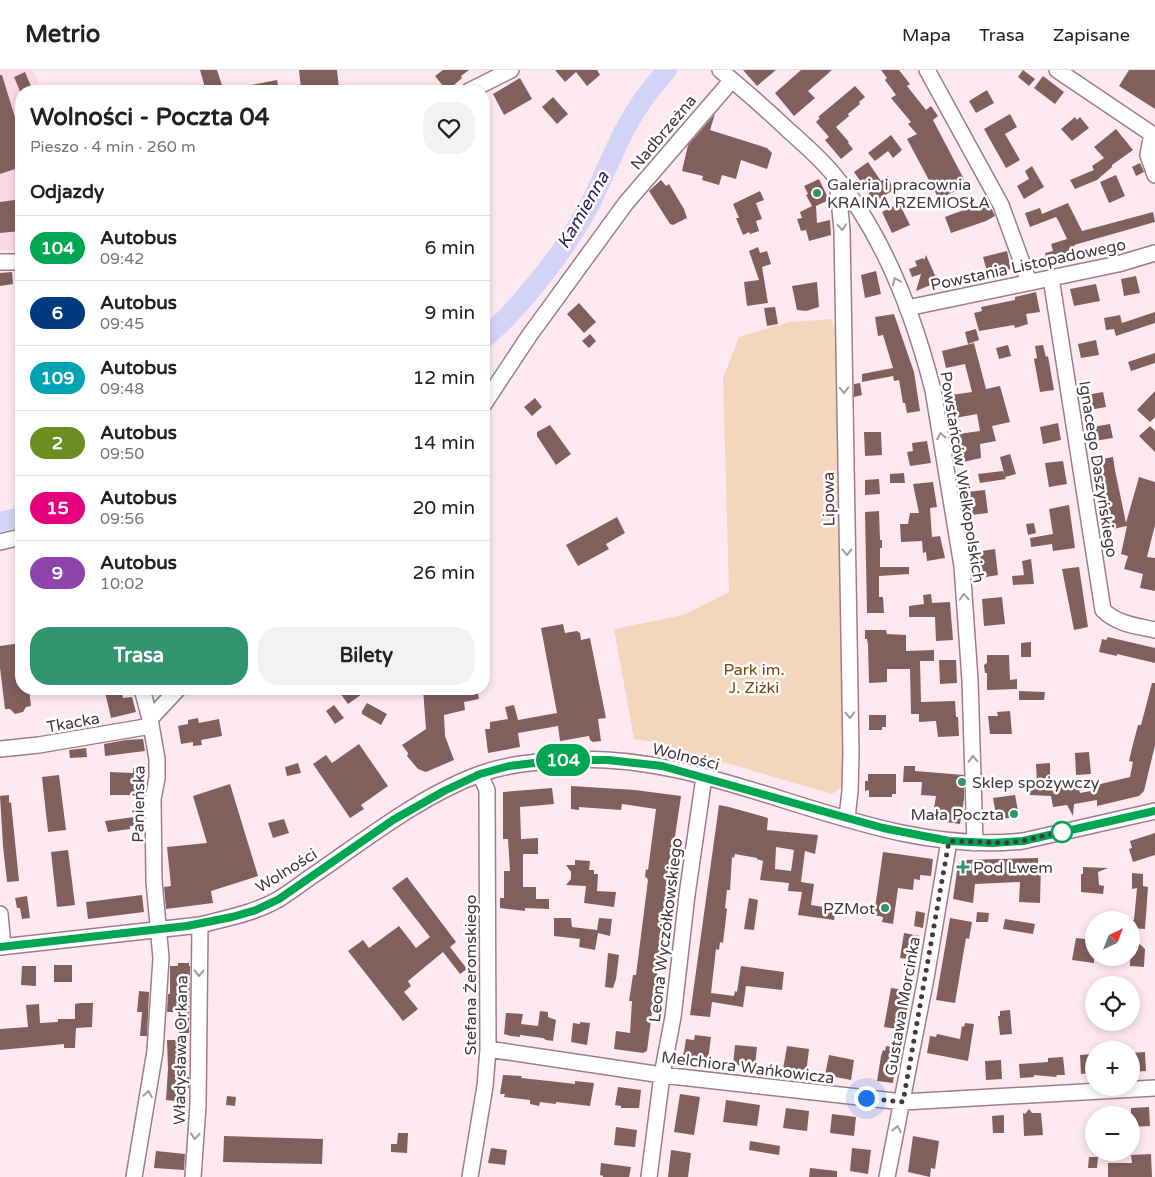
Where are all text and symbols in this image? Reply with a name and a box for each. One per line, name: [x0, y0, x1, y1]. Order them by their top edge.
text: Metrio: [25, 20, 100, 49]
text: Mapa: [902, 24, 951, 46]
text: Trasa: [979, 24, 1025, 46]
text: Zapisane: [1053, 24, 1130, 46]
street label: Nadbrzeżna: [627, 91, 701, 174]
button: heart: [423, 102, 475, 154]
text: Wolności - Poczta 04: [30, 103, 270, 132]
text: Pieszo · 4 min · 260 m: [30, 137, 196, 157]
water label: Kamienna: [552, 167, 614, 252]
place label: Galeria i pracownia KRAINA RZEMIOSŁA: [827, 175, 990, 213]
text: Odjazdy: [30, 181, 104, 203]
marker: Galeria i pracownia KRAINA RZEMIOSŁA: [811, 187, 823, 199]
one-way arrow: [836, 224, 847, 232]
text: Autobus: [100, 227, 177, 249]
street label: Powstania Listopadowego: [929, 234, 1128, 295]
text: 104: [41, 237, 74, 259]
text: 6 min: [424, 237, 475, 259]
text: 09:42: [100, 249, 144, 269]
one-way arrow: [892, 277, 903, 286]
text: Autobus: [100, 292, 177, 314]
text: 6: [52, 302, 63, 324]
text: 9 min: [424, 302, 475, 324]
text: 09:45: [100, 314, 144, 334]
text: Autobus: [100, 357, 177, 379]
text: 109: [41, 367, 74, 389]
text: 12 min: [412, 367, 475, 389]
street label: Powstańców Wielkopolskich: [935, 370, 989, 584]
text: 09:48: [100, 379, 144, 399]
street label: Ignacego Daszyńskiego: [1074, 379, 1122, 559]
one-way arrow: [839, 386, 850, 394]
text: Autobus: [100, 422, 177, 444]
text: 2: [52, 432, 63, 454]
text: 14 min: [412, 432, 475, 454]
one-way arrow: [936, 432, 946, 441]
text: 09:50: [100, 444, 144, 464]
street label: Lipowa: [819, 472, 839, 526]
text: Autobus: [100, 487, 177, 509]
text: 15: [46, 497, 69, 519]
text: 20 min: [412, 497, 475, 519]
text: 09:56: [100, 509, 144, 529]
one-way arrow: [842, 549, 852, 557]
text: Autobus: [100, 552, 177, 574]
text: 9: [52, 562, 63, 584]
text: 26 min: [412, 562, 475, 584]
text: 10:02: [100, 574, 144, 594]
one-way arrow: [959, 593, 970, 601]
button: Trasa: [30, 627, 248, 685]
button: Bilety: [258, 627, 475, 685]
park label: Park im. J. Ziżki: [723, 660, 785, 698]
street label: Tkacka: [45, 709, 101, 737]
one-way arrow: [845, 712, 855, 719]
street label: Wolności: [650, 739, 722, 775]
line badge: 104: [534, 744, 592, 776]
text: 104: [546, 749, 580, 771]
one-way arrow: [968, 755, 978, 762]
street label: Panieńska: [128, 765, 150, 843]
place label: Sklep spożywczy: [972, 773, 1100, 793]
marker: Sklep spożywczy: [956, 776, 968, 788]
place label: Mała Poczta: [910, 805, 1004, 825]
marker: Mała Poczta: [1008, 808, 1020, 820]
unlabelled marker: [1051, 821, 1073, 843]
street label: Leona Wyczółkowskiego: [645, 837, 687, 1024]
street label: Wolności: [252, 844, 321, 898]
place label: Pod Lwem: [973, 858, 1053, 878]
marker: Pod Lwem: [957, 861, 969, 873]
street label: Stefana Żeromskiego: [461, 894, 481, 1056]
place label: PZMot: [823, 899, 875, 919]
marker: PZMot: [879, 902, 891, 914]
north arrow: [1085, 911, 1140, 966]
map controls: [1085, 911, 1140, 1161]
street label: Gustawa Morcinka: [881, 935, 925, 1077]
one-way arrow: [194, 970, 204, 978]
street label: Władysława Orkana: [170, 975, 192, 1125]
button: locate: [1085, 976, 1140, 1031]
button: +: [1085, 1041, 1140, 1096]
street label: Melchiora Wańkowicza: [660, 1047, 836, 1089]
your location: [854, 1086, 879, 1111]
one-way arrow: [142, 1090, 152, 1099]
button: −: [1085, 1106, 1140, 1161]
one-way arrow: [891, 1125, 902, 1134]
one-way arrow: [190, 1132, 201, 1140]

